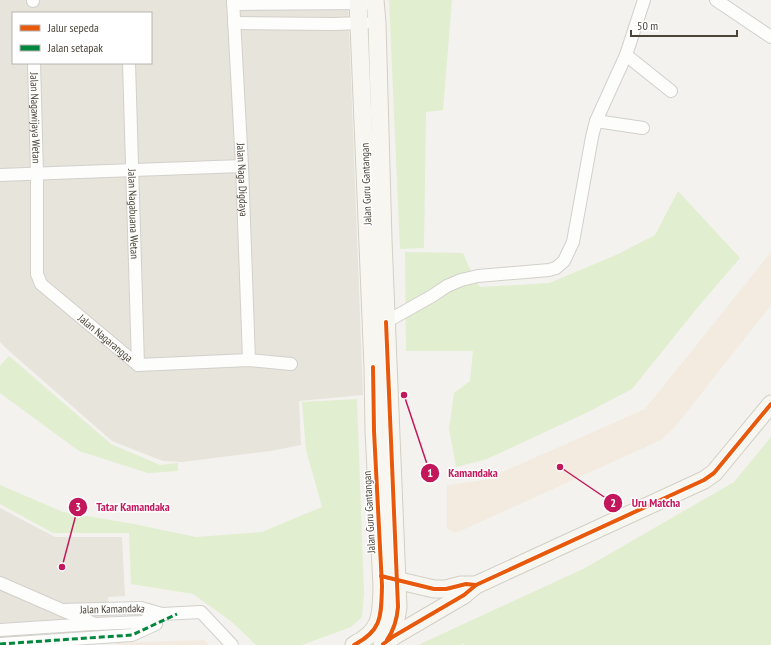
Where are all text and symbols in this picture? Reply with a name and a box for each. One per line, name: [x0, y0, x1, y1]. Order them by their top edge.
legend: [12, 12, 152, 64]
scale bar: [631, 12, 737, 38]
text: 50 m: [637, 18, 658, 33]
text: Jalur sepeda: [47, 20, 99, 35]
text: Jalan setapak: [47, 40, 103, 55]
street label: Jalan Nagawijaya Wetan: [27, 71, 44, 164]
street label: Jalan Naga Digdaya: [234, 142, 251, 217]
street label: Jalan Guru Gantangan: [358, 142, 374, 226]
street label: Jalan Nagabuana Wetan: [125, 168, 142, 259]
street label: Jalan Nagarangga: [75, 310, 136, 365]
callout: Kamandaka: [420, 461, 506, 485]
text: 1: [427, 465, 433, 480]
text: Kamandaka: [448, 465, 498, 480]
street label: Jalan Guru Gantangan: [360, 470, 378, 554]
callout: Uru Matcha: [603, 491, 688, 515]
callout: Tatar Kamandaka: [68, 495, 177, 519]
text: 2: [610, 495, 616, 510]
text: Uru Matcha: [632, 495, 680, 510]
text: 3: [75, 499, 81, 514]
text: Tatar Kamandaka: [96, 499, 170, 514]
street label: Jalan Kamandaka: [79, 601, 147, 617]

